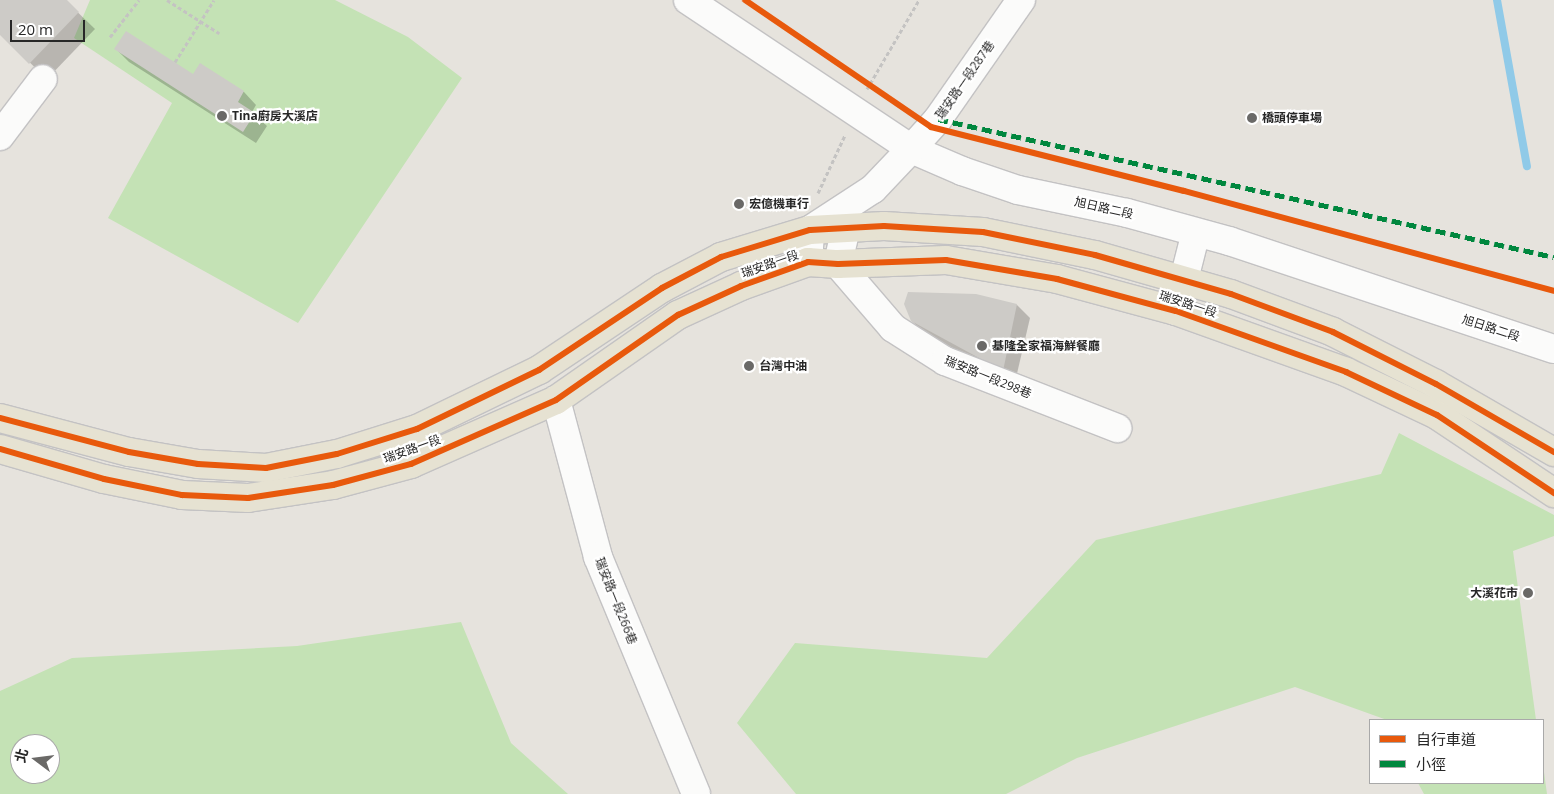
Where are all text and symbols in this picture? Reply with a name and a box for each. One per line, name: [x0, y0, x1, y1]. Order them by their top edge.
scale bar: [12, 10, 88, 42]
text: 20 m: [18, 19, 53, 39]
street label: 瑞安路一段287巷: [933, 38, 997, 122]
place label: Tina廚房大溪店: [232, 109, 318, 123]
marker: Tina廚房大溪店: [216, 110, 228, 122]
place label: 橋頭停車場: [1262, 111, 1322, 125]
marker: 橋頭停車場: [1246, 112, 1258, 124]
street label: 旭日路二段: [1073, 194, 1135, 222]
place label: 宏億機車行: [749, 197, 809, 211]
marker: 宏億機車行: [733, 198, 745, 210]
street label: 瑞安路一段: [739, 247, 801, 281]
street label: 瑞安路一段: [1157, 288, 1219, 320]
street label: 旭日路二段: [1460, 312, 1522, 344]
place label: 基隆全家福海鮮餐廳: [992, 339, 1100, 353]
marker: 基隆全家福海鮮餐廳: [976, 340, 988, 352]
street label: 瑞安路一段298巷: [942, 353, 1034, 401]
place label: 台灣中油: [759, 359, 807, 373]
marker: 台灣中油: [743, 360, 755, 372]
street label: 瑞安路一段: [381, 432, 443, 466]
street label: 瑞安路一段266巷: [592, 555, 640, 647]
place label: 大溪花市: [1470, 586, 1518, 600]
marker: 大溪花市: [1522, 587, 1534, 599]
legend: [1369, 719, 1544, 784]
text: 自行車道: [1416, 729, 1476, 749]
north arrow: [10, 734, 60, 784]
text: 北: [10, 746, 32, 764]
text: 小徑: [1416, 754, 1446, 774]

